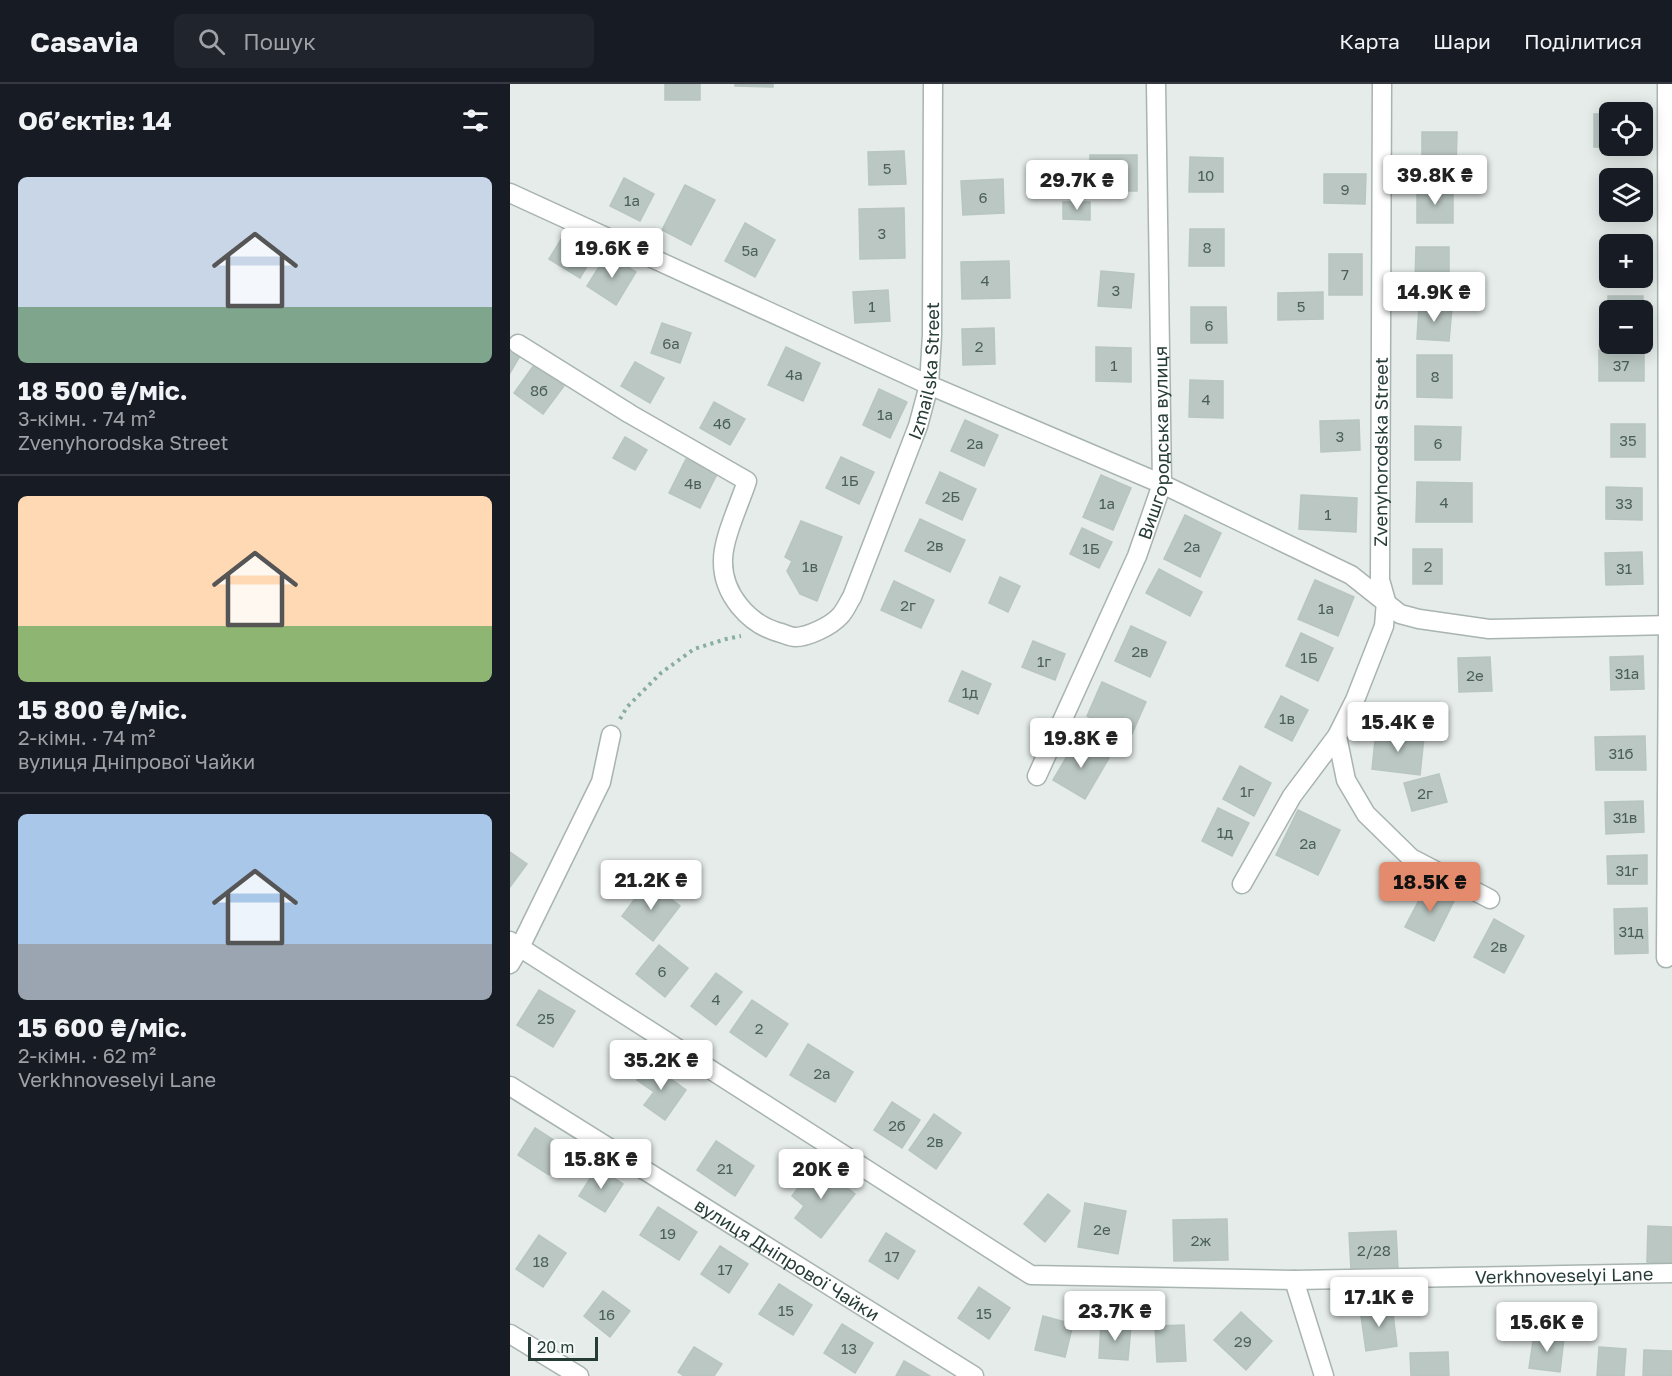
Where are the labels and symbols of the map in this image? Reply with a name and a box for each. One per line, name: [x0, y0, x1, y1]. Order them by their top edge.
pin: 39.8K ₴: [1380, 155, 1490, 206]
house number: 5: [883, 159, 891, 177]
pin: 29.7K ₴: [1022, 160, 1132, 211]
house number: 10: [1198, 166, 1214, 184]
house number: 9: [1340, 180, 1350, 198]
house number: 6: [978, 188, 988, 206]
house number: 1а: [624, 191, 640, 209]
house number: 3: [878, 224, 886, 242]
pin: 19.6K ₴: [557, 228, 667, 279]
house number: 8: [1202, 238, 1212, 256]
house number: 5а: [741, 241, 759, 259]
house number: 7: [1341, 265, 1349, 283]
house number: 4: [980, 271, 990, 289]
pin: 14.9K ₴: [1379, 272, 1489, 323]
house number: 3: [1112, 281, 1120, 299]
house number: 1: [868, 297, 876, 315]
house number: 5: [1297, 297, 1305, 315]
street label: Izmailska Street: [903, 302, 943, 443]
house number: 6: [1204, 316, 1214, 334]
house number: 6а: [662, 334, 680, 352]
house number: 2: [975, 337, 983, 355]
street label: Вишгородська вулиця: [1133, 346, 1173, 542]
house number: 1: [1110, 356, 1118, 374]
house number: 37: [1613, 356, 1629, 374]
street label: Zvenyhorodska Street: [1369, 357, 1392, 547]
house number: 4а: [785, 365, 803, 383]
house number: 8: [1430, 367, 1440, 385]
house number: 8б: [530, 381, 548, 399]
house number: 4: [1201, 390, 1211, 408]
house number: 1а: [877, 405, 893, 423]
house number: 4б: [713, 414, 731, 432]
house number: 3: [1336, 427, 1344, 445]
house number: 35: [1619, 431, 1637, 449]
house number: 2а: [966, 434, 984, 452]
house number: 6: [1433, 434, 1443, 452]
house number: 1Б: [841, 471, 859, 489]
house number: 4в: [684, 474, 702, 492]
house number: 2Б: [942, 487, 960, 505]
house number: 4: [1439, 493, 1449, 511]
house number: 1а: [1099, 494, 1115, 512]
house number: 33: [1615, 494, 1633, 512]
house number: 1: [1324, 505, 1332, 523]
house number: 2в: [926, 536, 944, 554]
house number: 2а: [1183, 537, 1201, 555]
house number: 1Б: [1082, 539, 1100, 557]
house number: 1в: [802, 557, 818, 575]
house number: 2: [1424, 557, 1432, 575]
house number: 31: [1616, 559, 1632, 577]
house number: 2г: [900, 596, 916, 614]
house number: 1а: [1318, 599, 1334, 617]
house number: 2в: [1131, 642, 1149, 660]
house number: 1Б: [1300, 648, 1318, 666]
house number: 1г: [1037, 652, 1051, 670]
house number: 31а: [1615, 664, 1639, 682]
house number: 2е: [1466, 666, 1484, 684]
house number: 1д: [962, 683, 978, 701]
pin: 15.4K ₴: [1343, 702, 1453, 753]
house number: 1в: [1279, 709, 1295, 727]
pin: 19.8K ₴: [1026, 718, 1136, 769]
house number: 31б: [1609, 744, 1634, 762]
house number: 1г: [1240, 782, 1254, 800]
house number: 2г: [1417, 784, 1433, 802]
house number: 31в: [1613, 808, 1637, 826]
house number: 1д: [1217, 823, 1233, 841]
house number: 2а: [1299, 834, 1317, 852]
pin: 21.2K ₴: [596, 860, 706, 911]
house number: 31г: [1616, 861, 1639, 879]
pin: 18.5K ₴: [1375, 862, 1485, 913]
house number: 31д: [1618, 922, 1644, 940]
house number: 2в: [1490, 937, 1508, 955]
house number: 6: [657, 962, 667, 980]
house number: 4: [711, 990, 721, 1008]
house number: 25: [537, 1009, 555, 1027]
house number: 2: [755, 1019, 763, 1037]
pin: 35.2K ₴: [606, 1040, 716, 1091]
house number: 2а: [813, 1064, 831, 1082]
house number: 2б: [888, 1116, 906, 1134]
house number: 2в: [926, 1132, 944, 1150]
pin: 15.8K ₴: [546, 1139, 656, 1190]
pin: 20K ₴: [779, 1149, 863, 1200]
house number: 21: [717, 1159, 733, 1177]
street label: вулиця Дніпрової Чайки: [691, 1193, 884, 1325]
house number: 2е: [1093, 1220, 1111, 1238]
house number: 19: [660, 1224, 676, 1242]
house number: 2ж: [1191, 1231, 1211, 1249]
house number: 2/28: [1357, 1241, 1391, 1259]
house number: 17: [884, 1247, 900, 1265]
house number: 18: [533, 1252, 549, 1270]
house number: 17: [717, 1260, 733, 1278]
street label: Verkhnoveselyi Lane: [1475, 1262, 1653, 1288]
pin: 17.1K ₴: [1324, 1277, 1434, 1328]
pin: 23.7K ₴: [1060, 1291, 1170, 1342]
house number: 15: [778, 1301, 794, 1319]
pin: 15.6K ₴: [1492, 1302, 1602, 1353]
house number: 15: [976, 1304, 992, 1322]
house number: 16: [599, 1305, 615, 1323]
house number: 29: [1234, 1332, 1252, 1350]
scale bar: [528, 1334, 598, 1362]
house number: 13: [841, 1339, 857, 1357]

